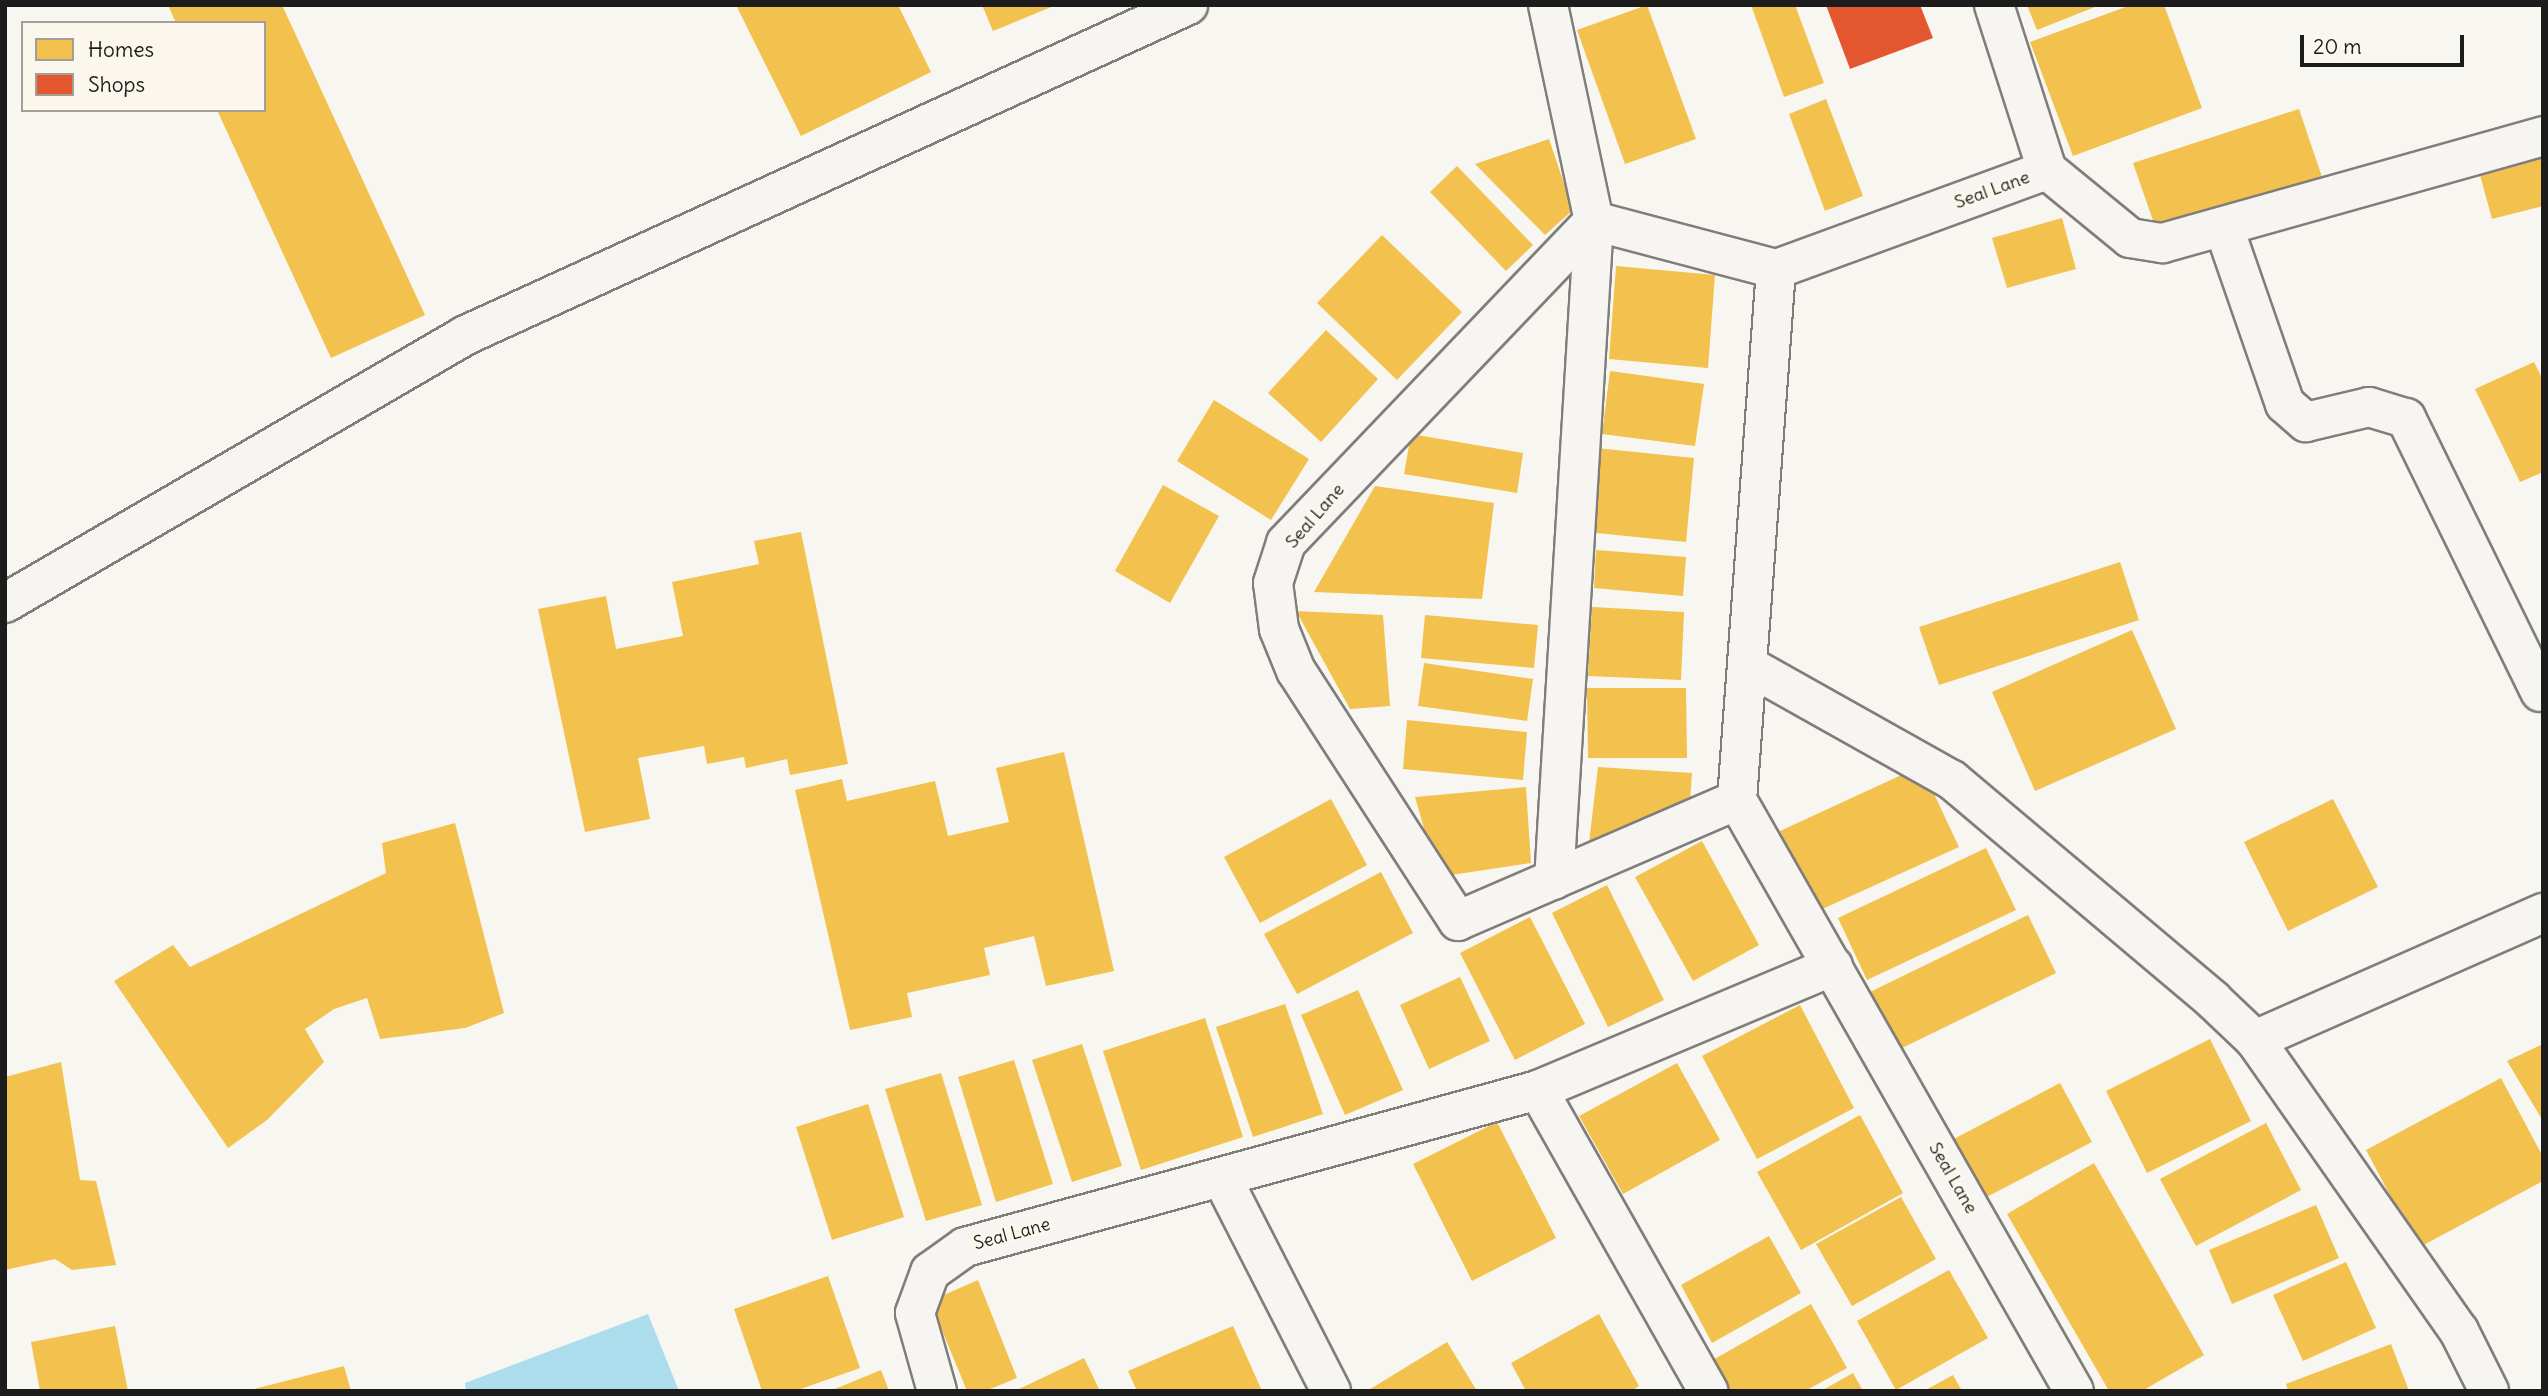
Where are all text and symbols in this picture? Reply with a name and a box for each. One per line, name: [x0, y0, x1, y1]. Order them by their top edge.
legend: [21, 21, 266, 112]
scale bar: [2303, 21, 2468, 65]
text: 20 m: [2313, 33, 2362, 60]
text: Homes: [88, 36, 154, 63]
text: Shops: [88, 71, 145, 98]
street label: Seal Lane: [1951, 166, 2033, 214]
street label: Seal Lane: [1281, 479, 1349, 553]
street label: Seal Lane: [1924, 1139, 1982, 1217]
street label: Seal Lane: [971, 1213, 1053, 1255]

